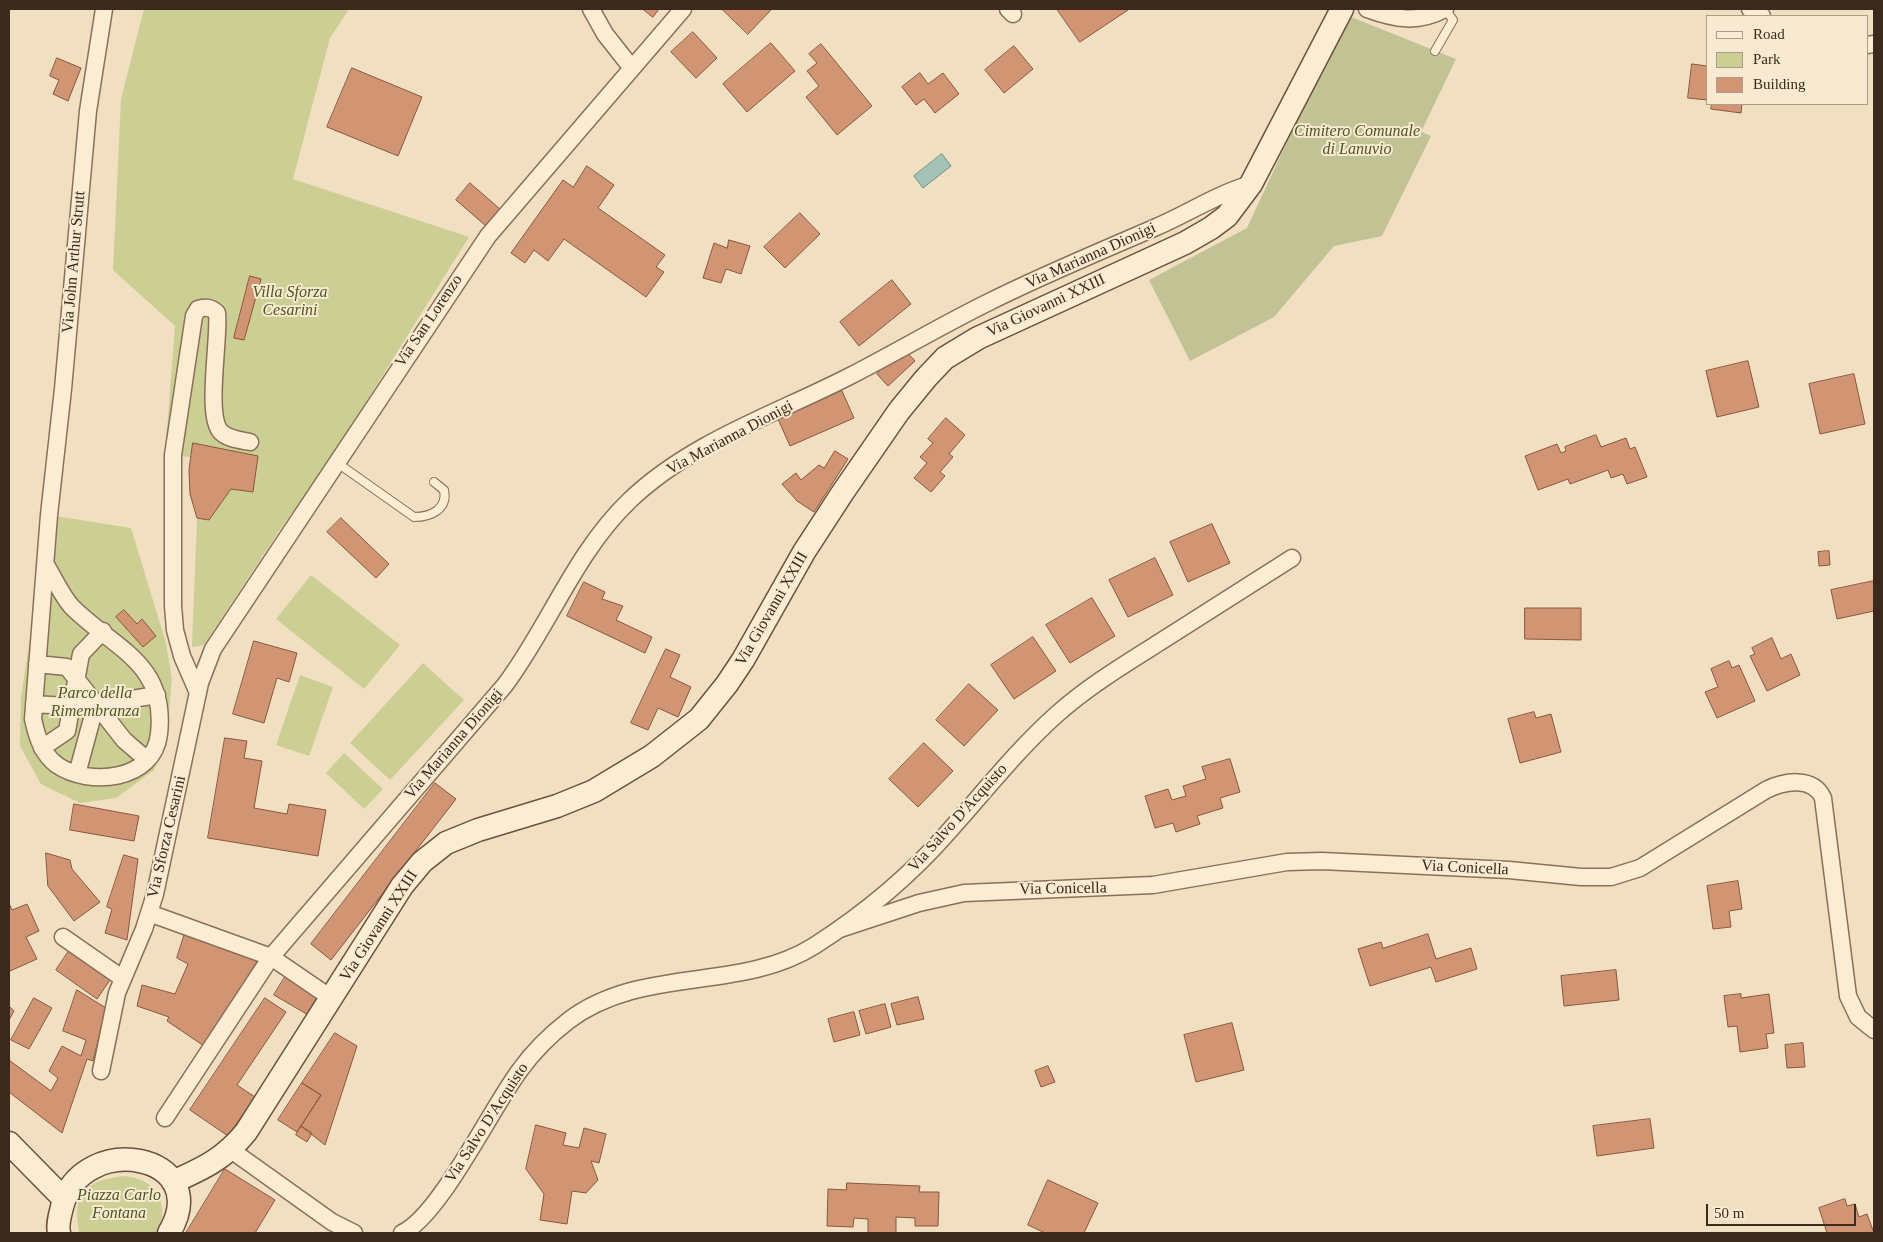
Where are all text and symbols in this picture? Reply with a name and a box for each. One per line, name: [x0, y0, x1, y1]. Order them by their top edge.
legend: [1706, 15, 1868, 105]
text: Road: [1753, 26, 1785, 42]
text: Park: [1753, 51, 1781, 67]
text: Building: [1753, 76, 1806, 92]
park label: Cimitero Comunale di Lanuvio: [1294, 122, 1420, 160]
street label: Via John Arthur Strutt: [58, 190, 90, 334]
street label: Via Marianna Dionigi: [1023, 219, 1159, 293]
street label: Via Giovanni XXIII: [984, 270, 1108, 342]
street label: Via San Lorenzo: [391, 271, 467, 371]
park label: Villa Sforza Cesarini: [253, 283, 327, 321]
street label: Via Marianna Dionigi: [664, 397, 796, 479]
street label: Via Giovanni XXIII: [731, 548, 813, 670]
park label: Parco della Rimembranza: [51, 684, 139, 722]
street label: Via Marianna Dionigi: [401, 685, 507, 803]
street label: Via Salvo D'Acquisto: [904, 760, 1012, 876]
street label: Via Sforza Cesarini: [144, 774, 190, 900]
street label: Via Conicella: [1421, 856, 1509, 880]
street label: Via Giovanni XXIII: [336, 867, 422, 985]
street label: Via Conicella: [1019, 879, 1107, 899]
street label: Via Salvo D'Acquisto: [441, 1060, 533, 1186]
park label: Piazza Carlo Fontana: [77, 1186, 161, 1224]
scale bar: [1708, 1194, 1858, 1226]
text: 50 m: [1714, 1205, 1744, 1221]

